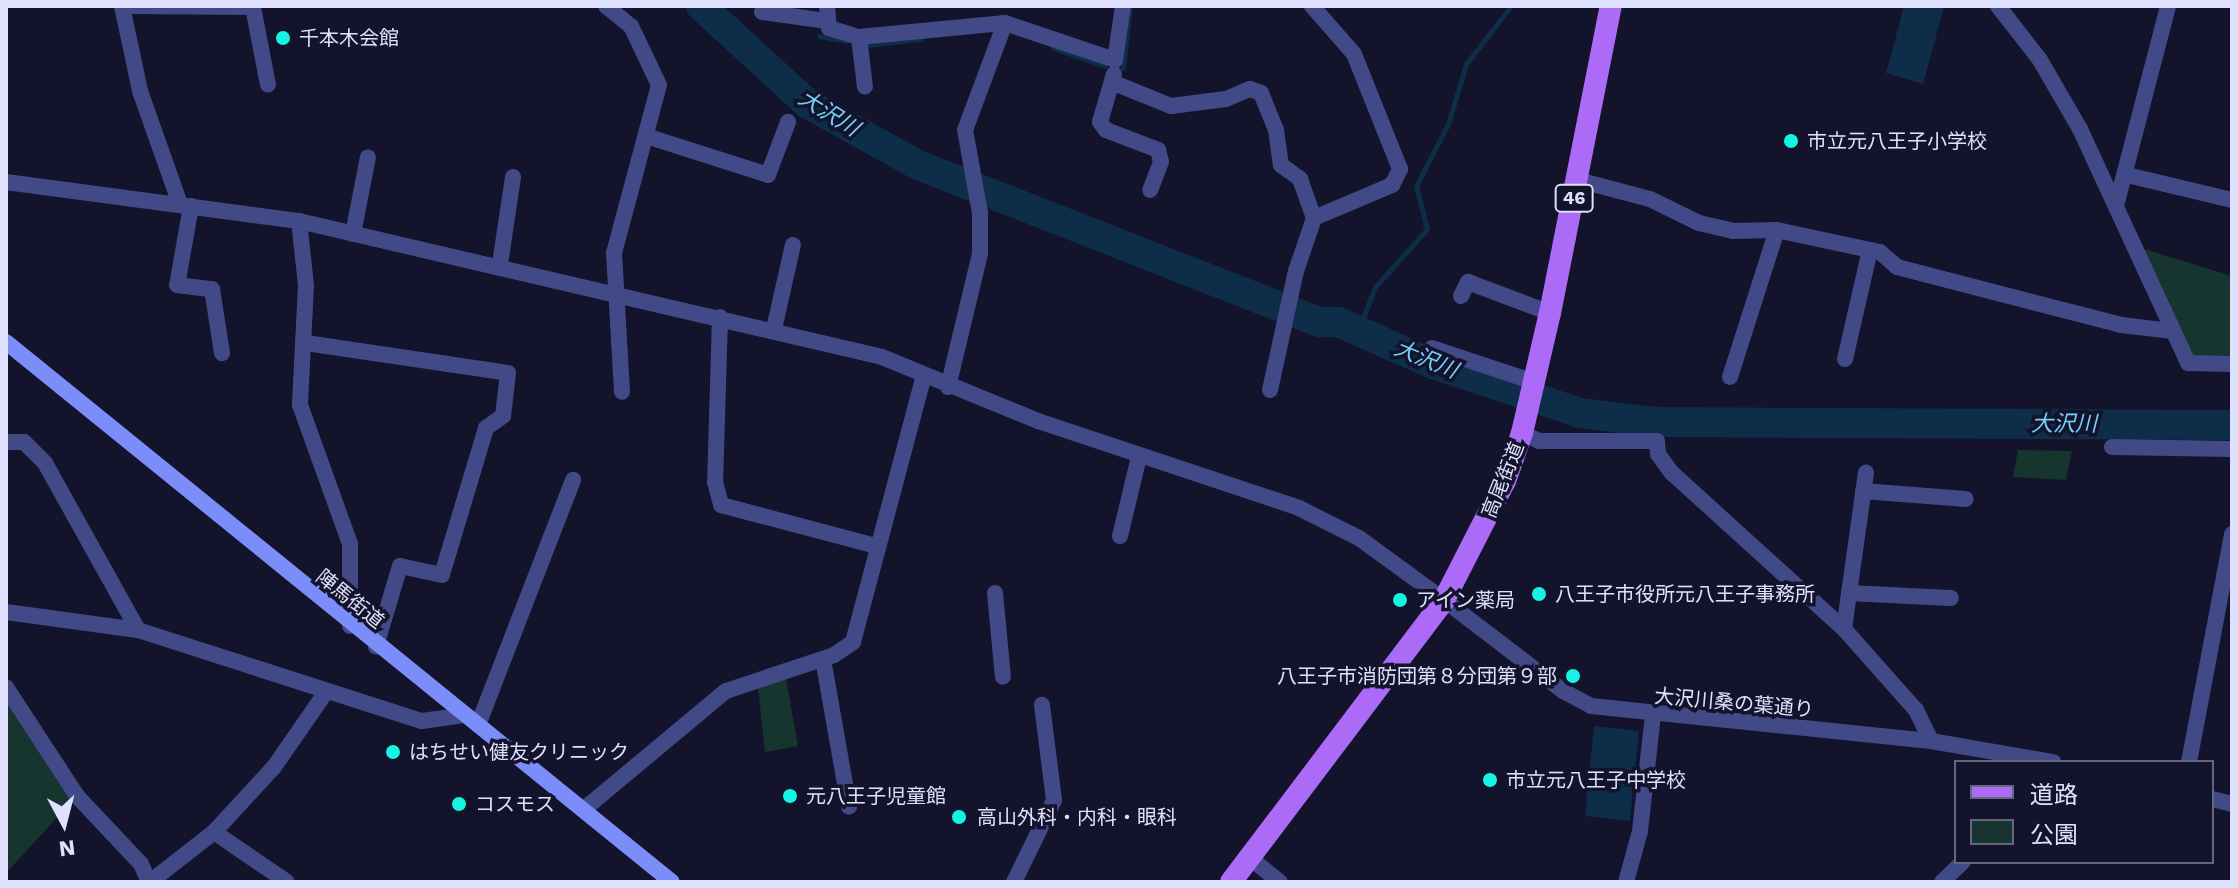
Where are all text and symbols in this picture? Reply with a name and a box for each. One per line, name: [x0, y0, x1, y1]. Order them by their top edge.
place label: 千本木会館: [299, 26, 399, 50]
marker: 千本木会館: [274, 29, 292, 47]
water label: 大沢川: [794, 84, 864, 142]
place label: 市立元八王子小学校: [1807, 129, 1987, 153]
marker: 市立元八王子小学校: [1782, 132, 1800, 150]
road number: 46: [1554, 184, 1594, 212]
water label: 大沢川: [1390, 334, 1462, 384]
water label: 大沢川: [2031, 411, 2097, 437]
street label: 高尾街道: [1477, 438, 1529, 522]
street label: 陣馬街道: [311, 565, 389, 633]
place label: 八王子市役所元八王子事務所: [1555, 582, 1815, 606]
marker: 八王子市役所元八王子事務所: [1530, 585, 1548, 603]
place label: アイン薬局: [1416, 588, 1516, 612]
marker: アイン薬局: [1391, 591, 1409, 609]
place label: 八王子市消防団第８分団第９部: [1277, 664, 1557, 688]
marker: 八王子市消防団第８分団第９部: [1564, 667, 1582, 685]
street label: 大沢川桑の葉通り: [1653, 684, 1815, 722]
place label: はちせい健友クリニック: [409, 740, 629, 764]
marker: はちせい健友クリニック: [384, 743, 402, 761]
legend: [1954, 760, 2214, 864]
place label: 市立元八王子中学校: [1506, 768, 1686, 792]
marker: 市立元八王子中学校: [1481, 771, 1499, 789]
text: 道路: [2030, 781, 2078, 809]
north arrow: [24, 784, 104, 864]
place label: 元八王子児童館: [806, 784, 946, 808]
marker: 元八王子児童館: [781, 787, 799, 805]
place label: コスモス: [475, 792, 555, 816]
marker: コスモス: [450, 795, 468, 813]
place label: 高山外科・内科・眼科: [977, 805, 1177, 829]
marker: 高山外科・内科・眼科: [948, 806, 970, 828]
text: 公園: [2030, 821, 2078, 849]
text: N: [57, 835, 77, 862]

